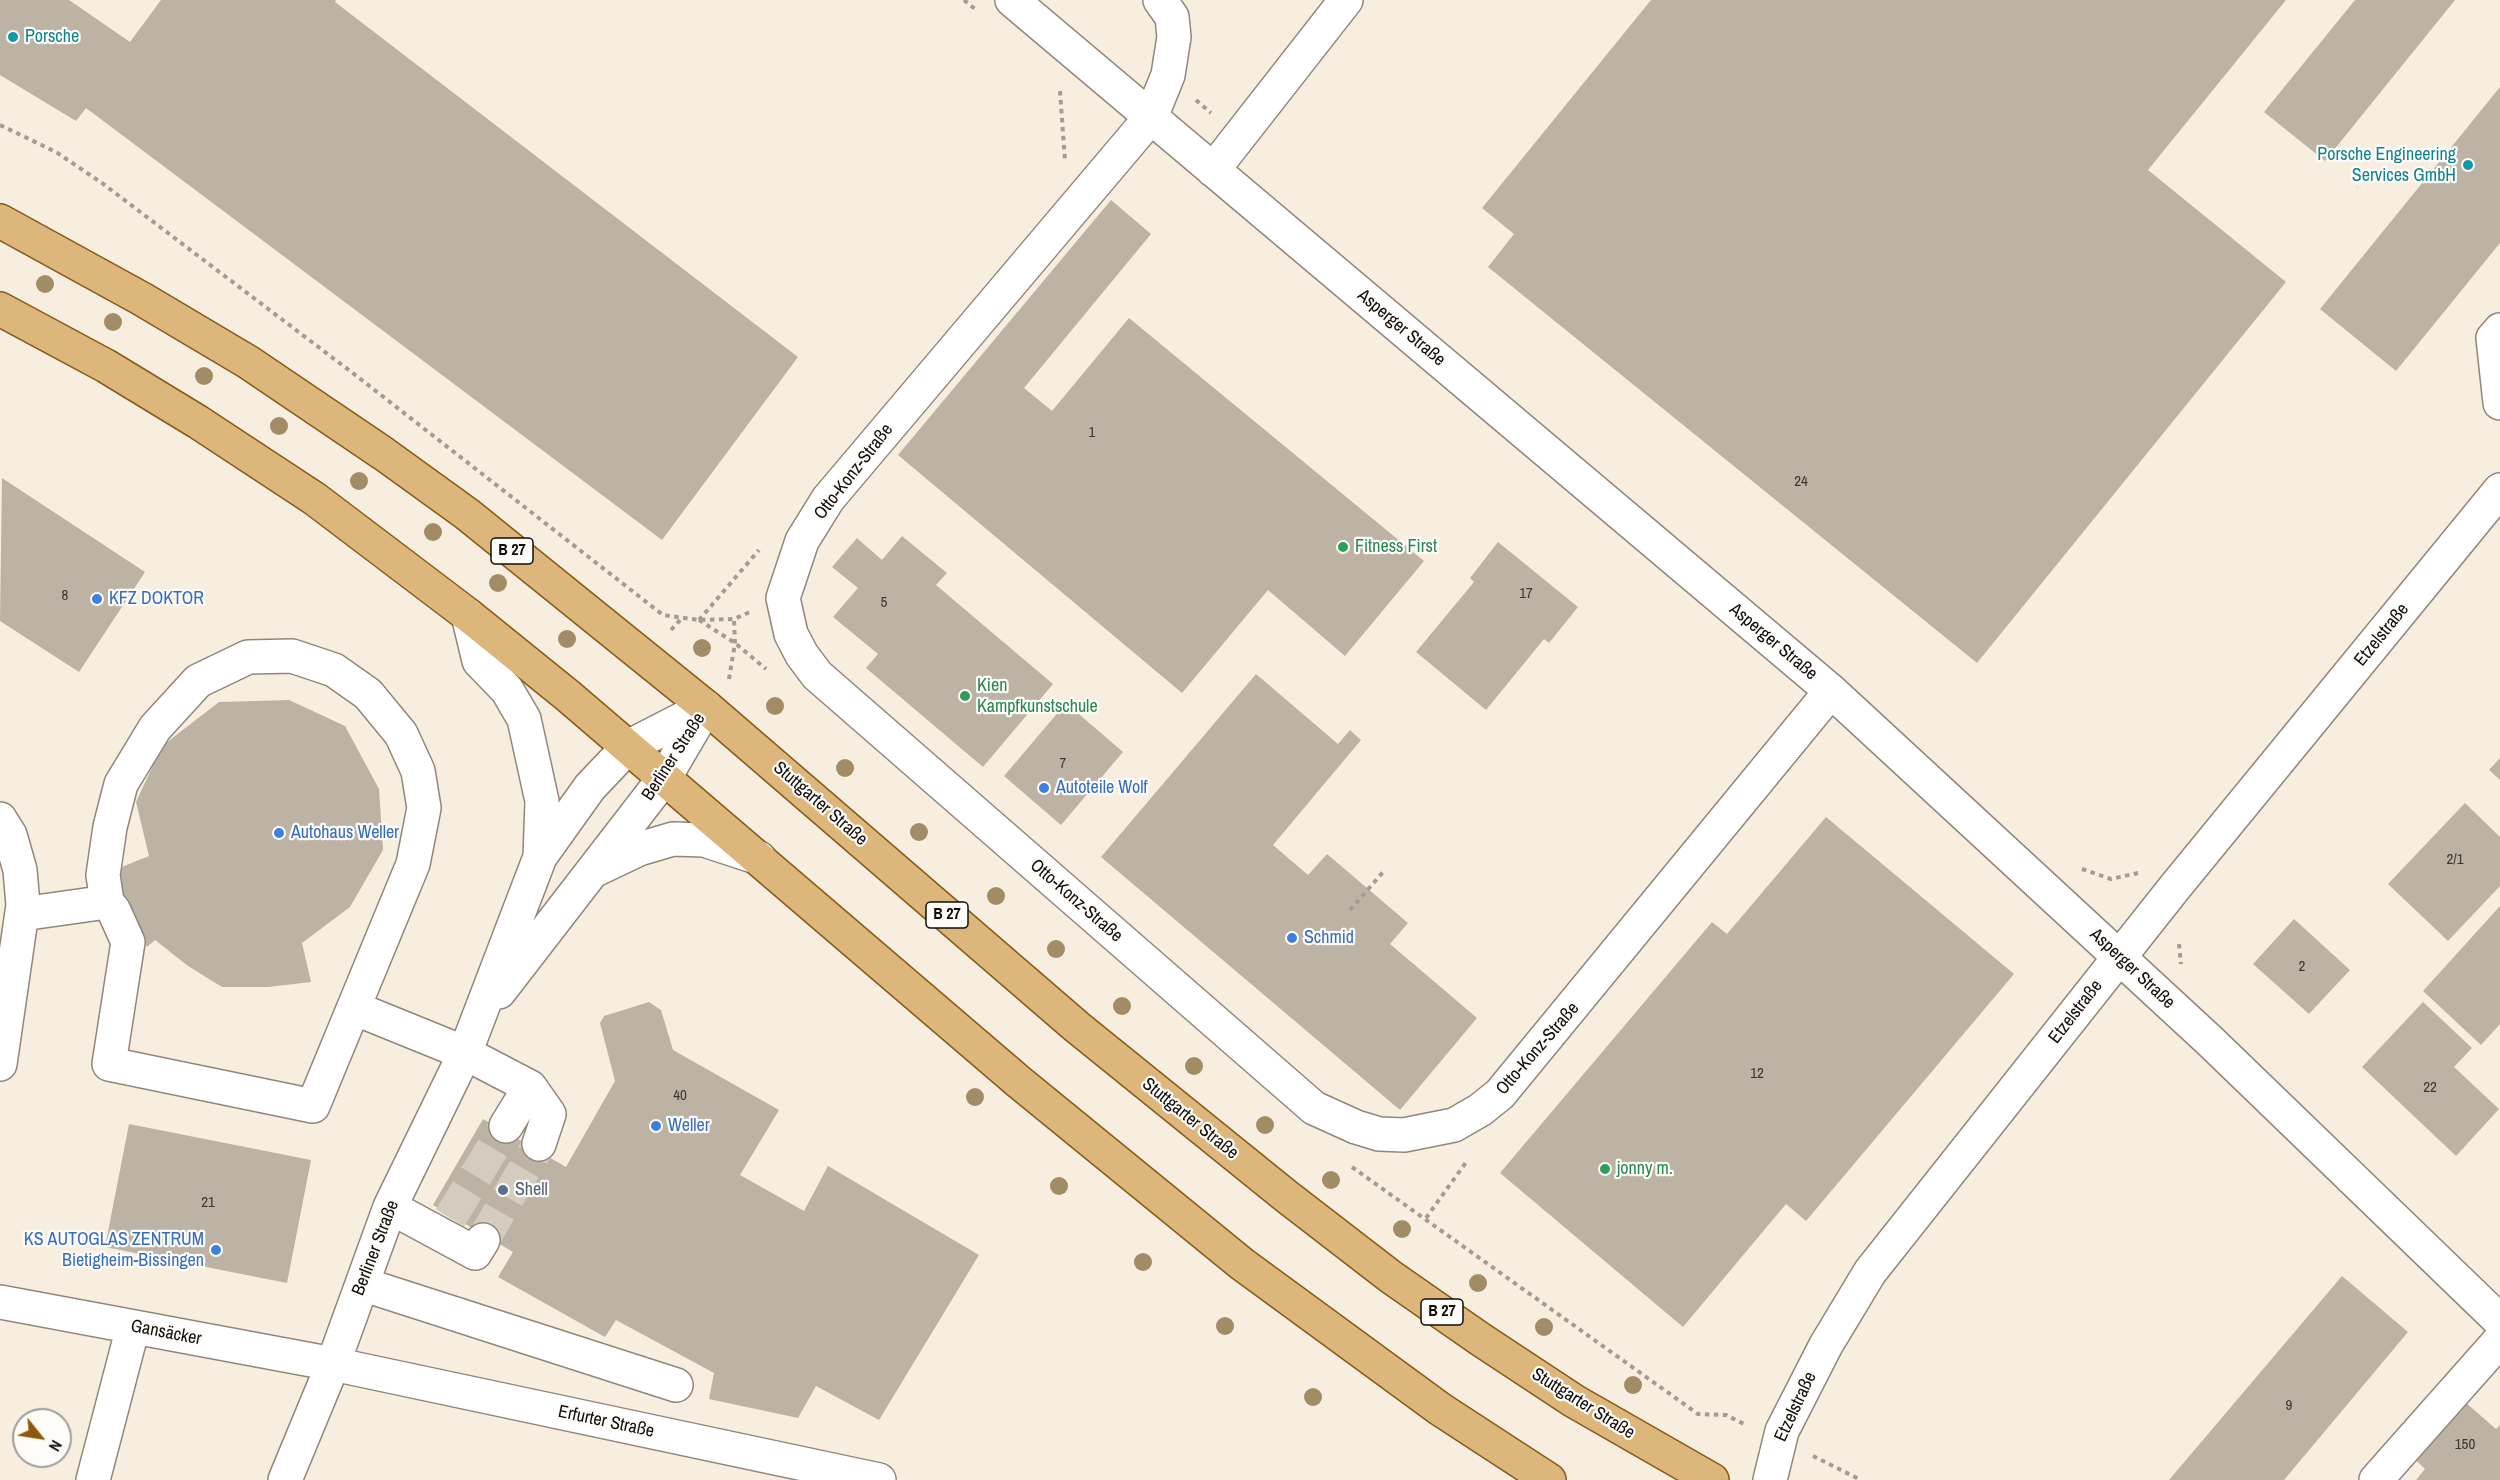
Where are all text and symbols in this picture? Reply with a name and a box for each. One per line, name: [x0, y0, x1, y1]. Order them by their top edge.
place label: Porsche: [25, 26, 79, 48]
marker: Porsche: [6, 30, 20, 44]
place label: Porsche Engineering Services GmbH: [2317, 144, 2456, 186]
marker: Porsche Engineering Services GmbH: [2461, 158, 2475, 172]
street label: Asperger Straße: [1353, 285, 1449, 371]
street label: Otto-Konz-Straße: [810, 420, 898, 524]
house number: 1: [1089, 424, 1095, 442]
house number: 24: [1794, 473, 1808, 491]
place label: Fitness First: [1355, 536, 1437, 558]
road number: B 27: [491, 538, 533, 564]
marker: Fitness First: [1336, 540, 1350, 554]
house number: 17: [1519, 585, 1533, 603]
house number: 8: [62, 587, 68, 605]
place label: KFZ DOKTOR: [109, 588, 204, 610]
marker: KFZ DOKTOR: [90, 592, 104, 606]
house number: 5: [881, 594, 887, 612]
street label: Asperger Straße: [1725, 599, 1821, 685]
street label: Etzelstraße: [2350, 599, 2414, 671]
place label: Kien Kampfkunstschule: [977, 675, 1098, 718]
marker: Kien Kampfkunstschule: [958, 689, 972, 703]
street label: Berliner Straße: [638, 709, 710, 805]
house number: 7: [1060, 755, 1066, 773]
street label: Stuttgarter Straße: [769, 757, 871, 851]
place label: Autoteile Wolf: [1056, 777, 1148, 799]
marker: Autoteile Wolf: [1037, 781, 1051, 795]
place label: Autohaus Weller: [291, 822, 399, 844]
marker: Autohaus Weller: [272, 826, 286, 840]
house number: 2/1: [2446, 851, 2464, 869]
street label: Otto-Konz-Straße: [1025, 855, 1127, 947]
road number: B 27: [926, 902, 968, 928]
street label: Asperger Straße: [2085, 924, 2179, 1014]
place label: Schmid: [1304, 927, 1354, 949]
marker: Schmid: [1285, 931, 1299, 945]
house number: 2: [2299, 958, 2305, 976]
street label: Etzelstraße: [2045, 976, 2107, 1048]
street label: Otto-Konz-Straße: [1492, 998, 1584, 1100]
house number: 12: [1750, 1065, 1764, 1083]
street label: Stuttgarter Straße: [1138, 1074, 1242, 1164]
house number: 22: [2423, 1079, 2437, 1097]
house number: 40: [673, 1087, 687, 1105]
place label: Weller: [668, 1115, 710, 1137]
marker: Weller: [649, 1119, 663, 1133]
place label: jonny m.: [1617, 1158, 1673, 1180]
marker: jonny m.: [1598, 1162, 1612, 1176]
place label: Shell: [515, 1179, 548, 1201]
marker: Shell: [496, 1183, 510, 1197]
house number: 21: [201, 1194, 215, 1212]
street label: Berliner Straße: [348, 1197, 404, 1299]
place label: KS AUTOGLAS ZENTRUM Bietigheim-Bissingen: [24, 1229, 204, 1272]
marker: KS AUTOGLAS ZENTRUM Bietigheim-Bissingen: [209, 1243, 223, 1257]
road number: B 27: [1421, 1299, 1463, 1325]
street label: Gansäcker: [129, 1316, 203, 1350]
street label: Stuttgarter Straße: [1528, 1364, 1638, 1444]
street label: Etzelstraße: [1770, 1369, 1822, 1445]
house number: 9: [2286, 1397, 2292, 1415]
street label: Erfurter Straße: [556, 1401, 656, 1443]
north arrow: [12, 1408, 72, 1468]
text: N: [44, 1436, 68, 1456]
house number: 150: [2455, 1436, 2475, 1454]

